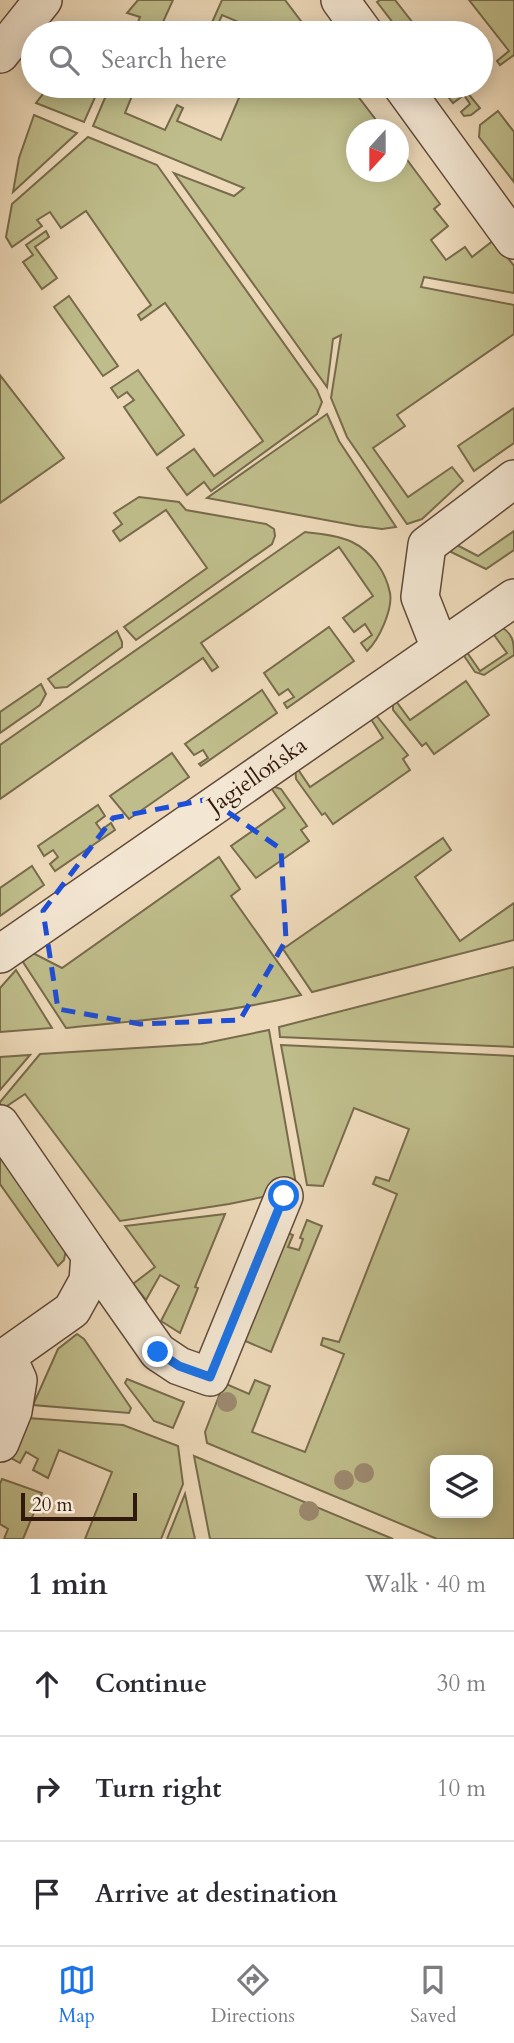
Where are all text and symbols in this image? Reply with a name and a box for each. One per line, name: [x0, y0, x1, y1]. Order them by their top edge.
search box: [21, 21, 493, 98]
icon: search: [45, 41, 83, 79]
text: Search here: [101, 42, 227, 77]
north arrow: [346, 119, 409, 182]
street label: Jagiellońska: [199, 729, 313, 822]
route start: [268, 1180, 299, 1211]
route end: [142, 1336, 173, 1367]
map controls: [430, 1455, 493, 1518]
button: layers: [430, 1455, 493, 1518]
scale bar: [21, 1490, 136, 1522]
text: 20 m: [32, 1492, 73, 1518]
text: 1 min: [28, 1564, 108, 1605]
text: Walk · 40 m: [365, 1569, 486, 1600]
icon: ahead: [28, 1665, 66, 1703]
text: Continue: [95, 1666, 207, 1701]
text: 30 m: [437, 1668, 486, 1699]
icon: right: [28, 1770, 66, 1808]
text: Turn right: [95, 1771, 222, 1806]
text: 10 m: [437, 1773, 486, 1804]
icon: arrive: [28, 1875, 66, 1913]
text: Arrive at destination: [95, 1876, 338, 1911]
tab: Map: [58, 1961, 96, 2029]
tab: Directions: [211, 1961, 295, 2029]
tab: Saved: [410, 1961, 456, 2029]

